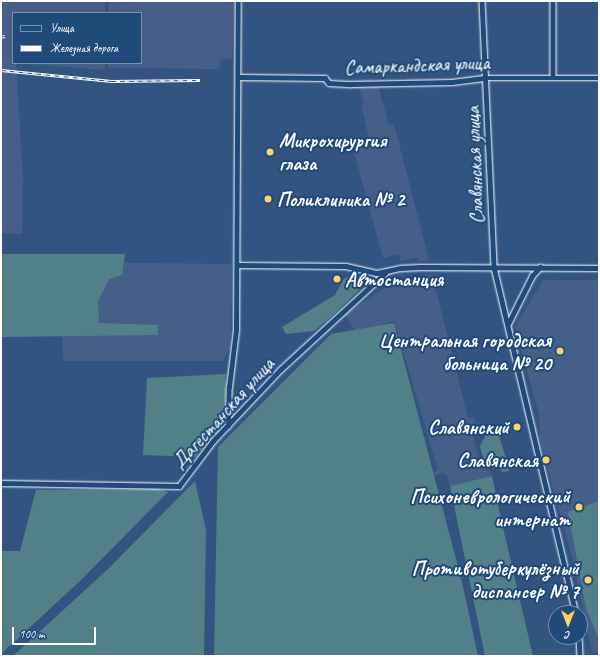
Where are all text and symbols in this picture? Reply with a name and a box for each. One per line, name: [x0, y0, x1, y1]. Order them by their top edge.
legend: [12, 12, 142, 64]
text: Улица: [50, 20, 74, 36]
text: Железная дорога: [50, 40, 118, 56]
street label: Самаркандская улица: [343, 50, 491, 80]
street label: Славянская улица: [461, 105, 489, 225]
place label: Микрохирургия глаза: [279, 128, 387, 175]
marker: Микрохирургия глаза: [264, 146, 276, 158]
place label: Поликлиника № 2: [277, 187, 404, 211]
marker: Поликлиника № 2: [262, 193, 274, 205]
place label: Автостанция: [345, 267, 443, 291]
marker: Автостанция: [332, 274, 342, 284]
place label: Центральная городская больница № 20: [380, 328, 551, 375]
marker: Центральная городская больница № 20: [554, 345, 566, 357]
street label: Дагестанская улица: [166, 352, 280, 474]
place label: Славянский: [428, 415, 509, 439]
marker: Славянский: [512, 422, 522, 432]
place label: Славянская: [457, 448, 538, 472]
marker: Славянская: [541, 455, 551, 465]
place label: Психоневрологический интернат: [410, 484, 570, 531]
marker: Психоневрологический интернат: [573, 501, 585, 513]
place label: Противотуберкулёзный диспансер № 7: [412, 556, 579, 603]
marker: Противотуберкулёзный диспансер № 7: [582, 574, 594, 586]
north arrow: [548, 605, 588, 645]
scale bar: [14, 619, 98, 645]
text: 100 m: [19, 626, 45, 642]
text: С: [565, 629, 571, 643]

